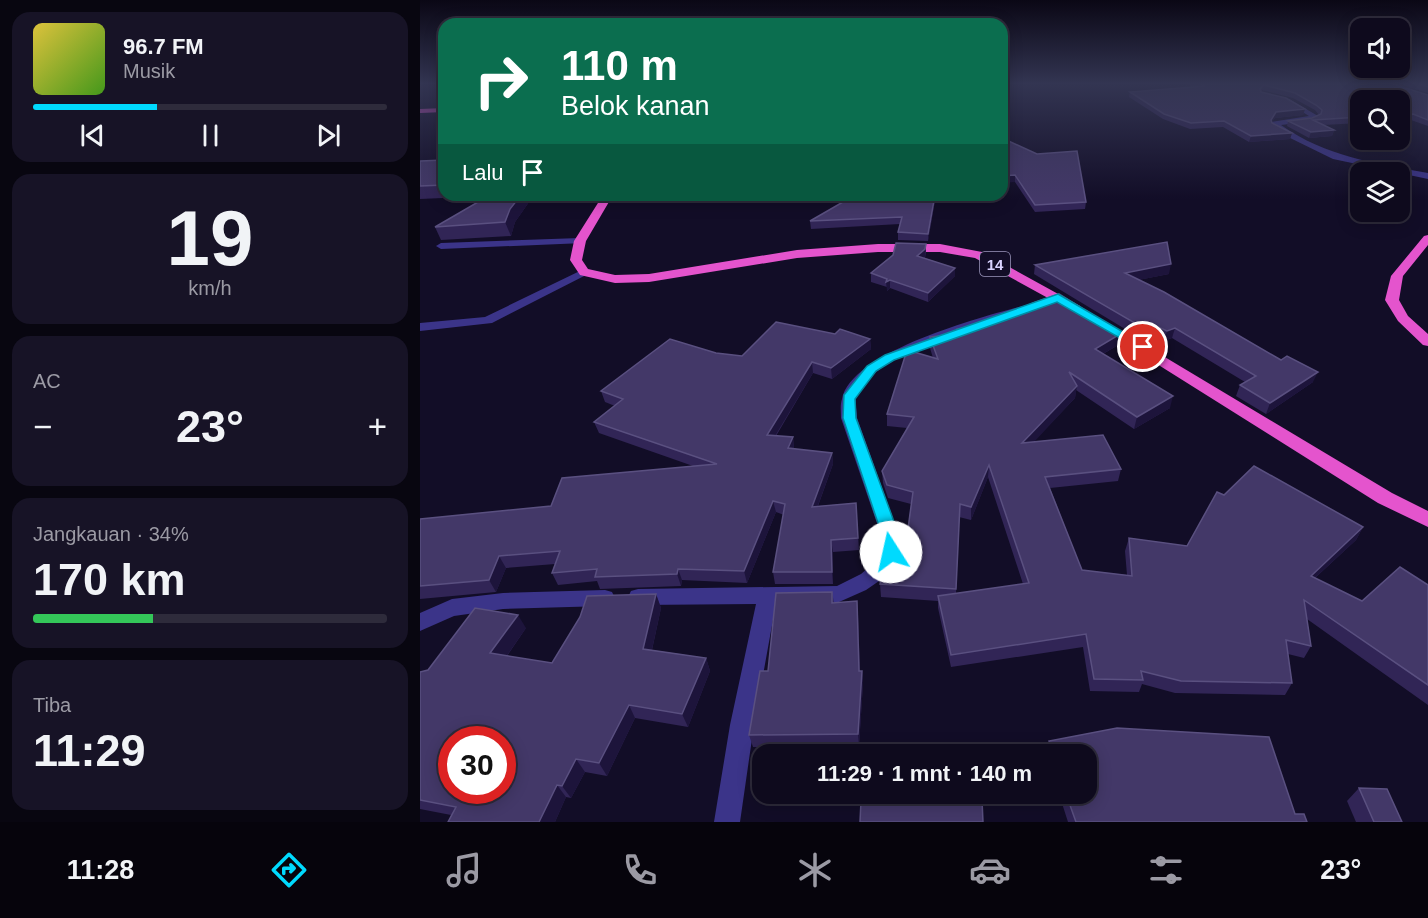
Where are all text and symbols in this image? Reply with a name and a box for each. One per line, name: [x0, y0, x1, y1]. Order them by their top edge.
map controls: [1350, 18, 1410, 222]
button: sound: [1350, 18, 1410, 78]
text: 96.7 FM: [123, 34, 204, 59]
icon: right: [462, 42, 540, 120]
text: 110 m: [561, 42, 678, 89]
text: Musik: [123, 60, 175, 82]
button: search: [1350, 90, 1410, 150]
text: Belok kanan: [561, 91, 710, 121]
icon: previous: [76, 119, 109, 152]
icon: pause: [194, 119, 227, 152]
icon: next: [312, 119, 345, 152]
icon: arrive: [516, 156, 549, 189]
text: Lalu: [462, 160, 504, 185]
button: layers: [1350, 162, 1410, 222]
text: 19: [167, 194, 253, 282]
road number: 14: [980, 252, 1010, 276]
text: km/h: [188, 277, 232, 299]
pin: [1117, 321, 1168, 372]
icon: arrive: [1126, 330, 1159, 363]
text: AC: [33, 370, 61, 392]
text: 23°: [176, 401, 244, 452]
text: −: [33, 408, 52, 445]
text: +: [368, 408, 387, 445]
position arrow: [859, 520, 923, 584]
text: Jangkauan · 34%: [33, 523, 189, 545]
text: 170 km: [33, 554, 186, 605]
text: Tiba: [33, 694, 71, 716]
text: 11:29: [33, 725, 146, 776]
speed limit sign: 30: [438, 726, 516, 804]
text: 11:29 · 1 mnt · 140 m: [817, 761, 1032, 786]
icon: directions: [268, 849, 310, 891]
icon: music: [443, 849, 485, 891]
icon: phone: [619, 849, 661, 891]
icon: climate: [794, 849, 836, 891]
icon: car: [969, 849, 1011, 891]
icon: filters: [1145, 849, 1187, 891]
text: 11:28: [67, 855, 134, 885]
text: 23°: [1320, 855, 1361, 885]

